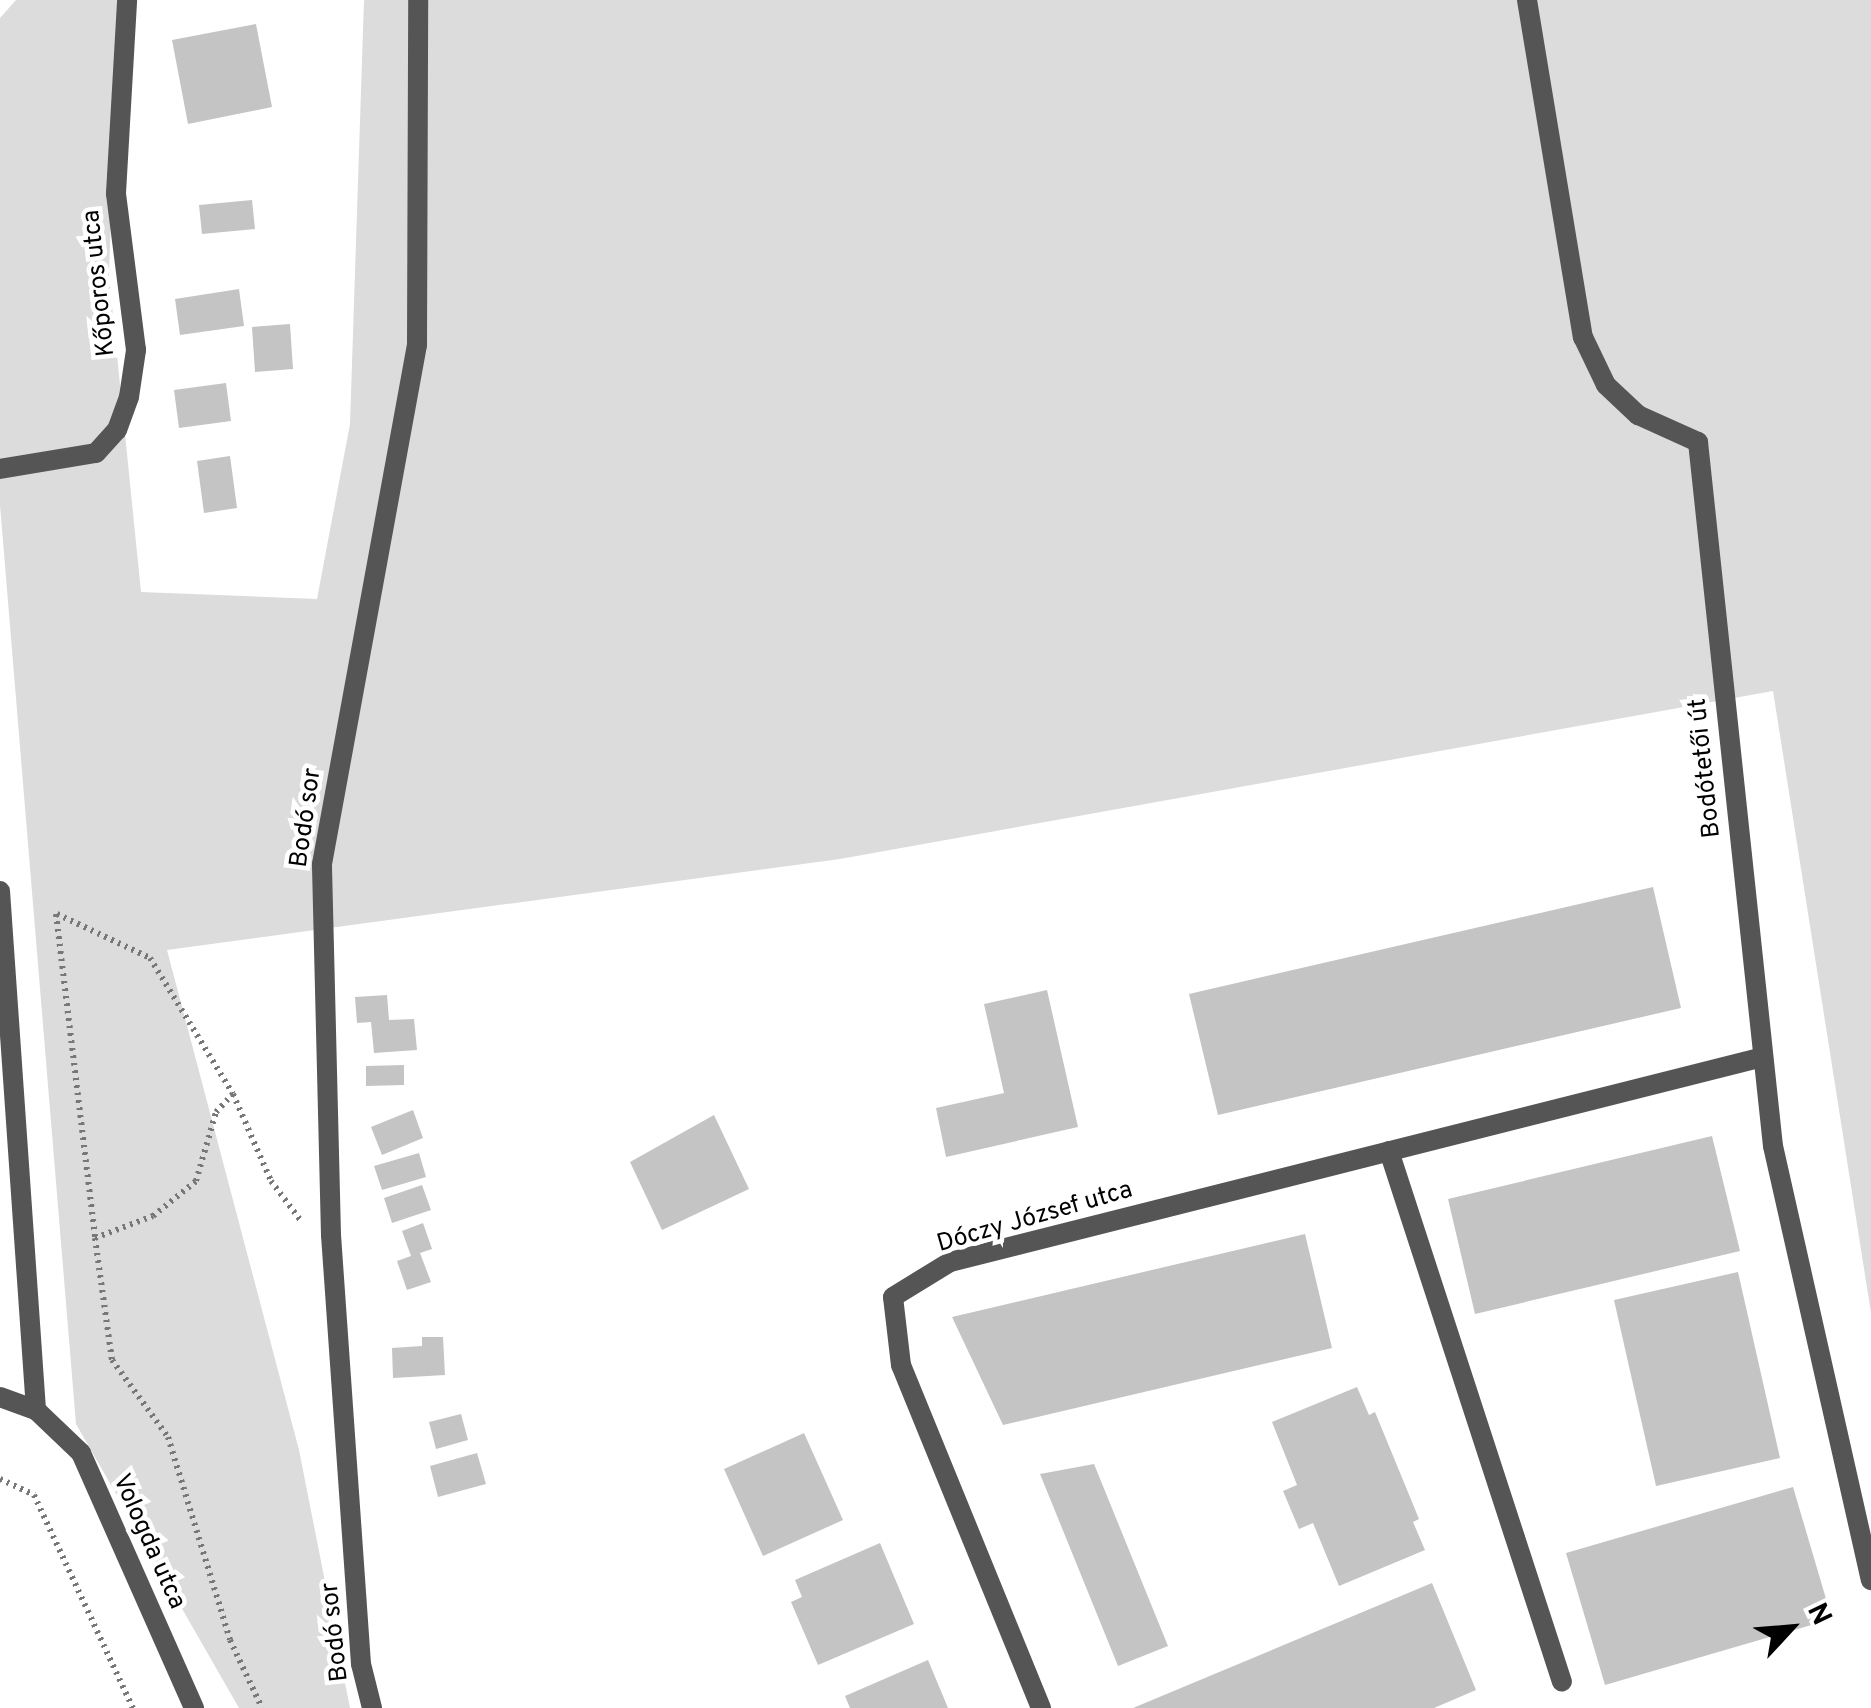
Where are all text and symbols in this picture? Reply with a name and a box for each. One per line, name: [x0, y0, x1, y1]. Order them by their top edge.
street label: Kőporos utca: [77, 208, 123, 358]
street label: Bodótetői út: [1684, 697, 1728, 839]
street label: Bodó sor: [285, 766, 329, 870]
street label: Dóczy József utca: [934, 1176, 1136, 1260]
street label: Vologda utca: [105, 1470, 191, 1614]
north arrow: [1741, 1578, 1841, 1678]
street label: Bodó sor: [316, 1581, 356, 1683]
text: N: [1797, 1598, 1839, 1632]

